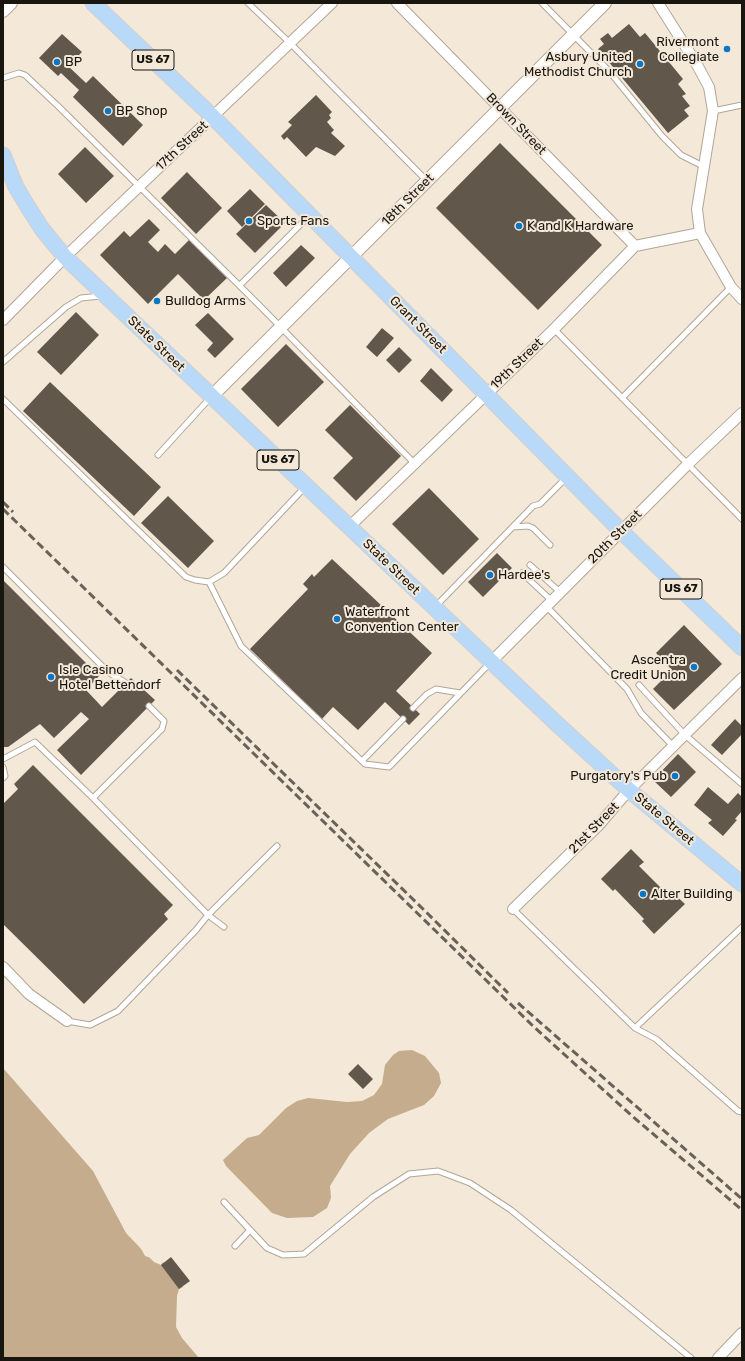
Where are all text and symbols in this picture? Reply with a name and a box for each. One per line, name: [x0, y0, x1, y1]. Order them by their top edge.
place label: Rivermont Collegiate: [656, 34, 719, 65]
marker: Rivermont Collegiate: [722, 44, 732, 54]
place label: Asbury United Methodist Church: [524, 49, 632, 80]
road number: US 67: [132, 50, 174, 70]
place label: BP: [65, 54, 82, 70]
marker: BP: [52, 57, 62, 67]
marker: Asbury United Methodist Church: [635, 59, 645, 69]
street label: Brown Street: [483, 90, 549, 158]
place label: BP Shop: [116, 103, 167, 119]
marker: BP Shop: [103, 106, 113, 116]
street label: 17th Street: [153, 118, 211, 174]
street label: 18th Street: [379, 171, 437, 229]
place label: Sports Fans: [257, 213, 329, 229]
marker: Sports Fans: [244, 216, 254, 226]
place label: K and K Hardware: [527, 218, 633, 234]
marker: K and K Hardware: [514, 221, 524, 231]
place label: Bulldog Arms: [165, 293, 246, 309]
street label: Grant Street: [386, 293, 450, 357]
marker: Bulldog Arms: [152, 296, 162, 306]
street label: State Street: [124, 313, 188, 375]
street label: 19th Street: [487, 335, 547, 393]
road number: US 67: [257, 450, 299, 470]
street label: 20th Street: [585, 507, 645, 567]
street label: State Street: [359, 536, 423, 598]
place label: Hardee's: [498, 567, 550, 583]
marker: Hardee's: [485, 570, 495, 580]
road number: US 67: [660, 579, 702, 599]
place label: Waterfront Convention Center: [345, 604, 459, 635]
marker: Waterfront Convention Center: [332, 614, 342, 624]
place label: Ascentra Credit Union: [611, 652, 686, 683]
place label: Isle Casino Hotel Bettendorf: [59, 662, 161, 693]
marker: Ascentra Credit Union: [689, 662, 699, 672]
marker: Isle Casino Hotel Bettendorf: [46, 672, 56, 682]
place label: Purgatory's Pub: [570, 768, 667, 784]
marker: Purgatory's Pub: [670, 771, 680, 781]
street label: State Street: [631, 789, 697, 849]
street label: 21st Street: [566, 799, 622, 857]
place label: Alter Building: [651, 886, 733, 902]
marker: Alter Building: [638, 889, 648, 899]

